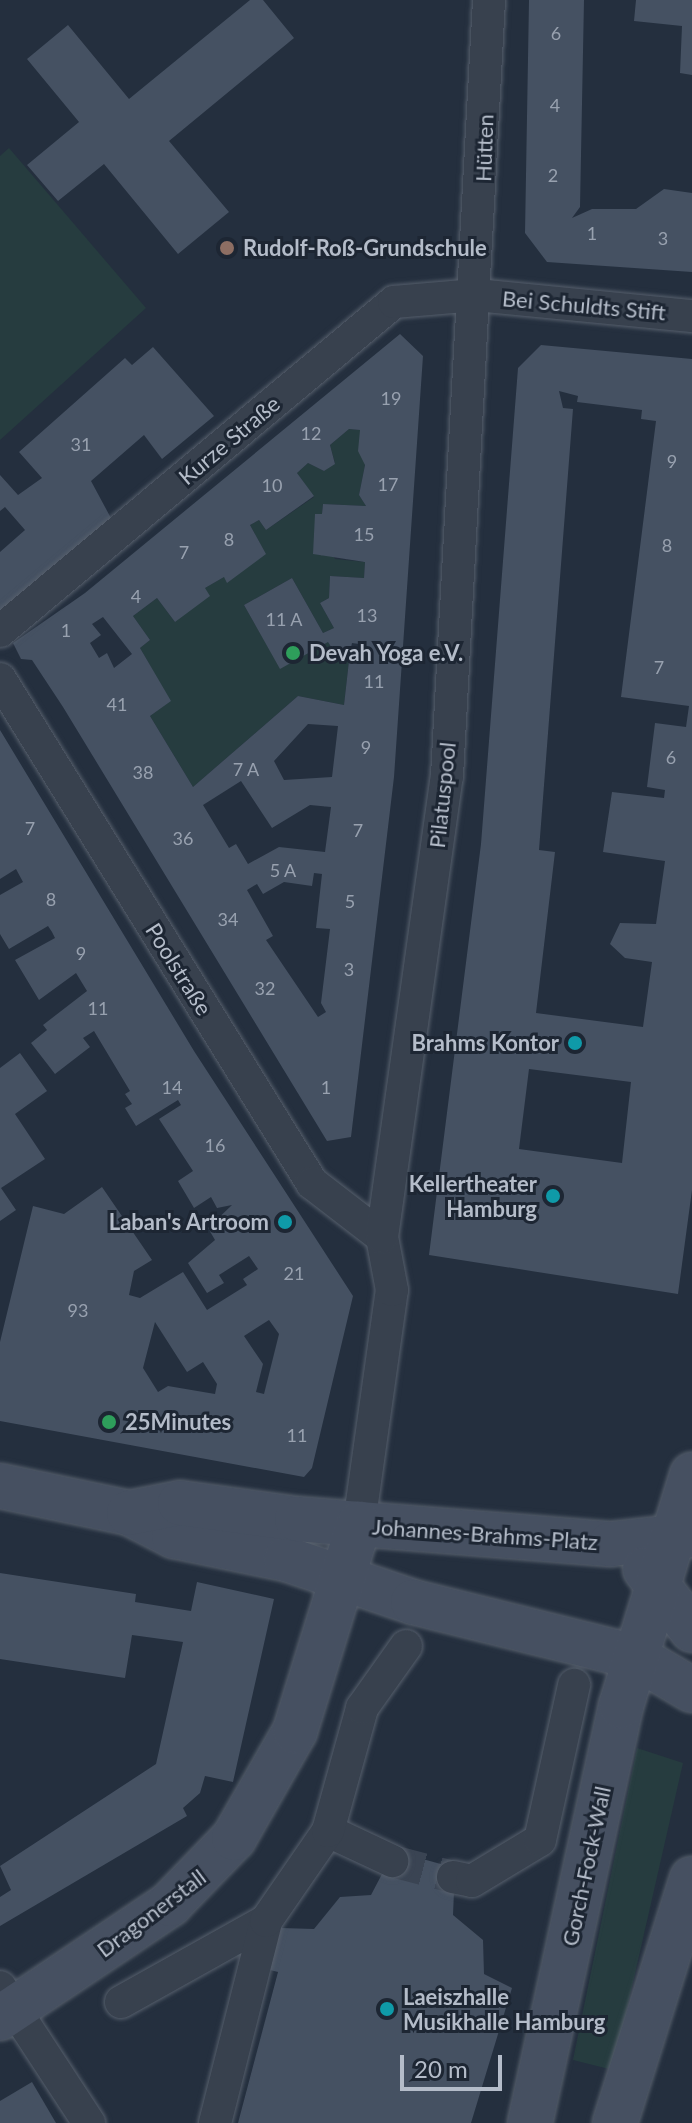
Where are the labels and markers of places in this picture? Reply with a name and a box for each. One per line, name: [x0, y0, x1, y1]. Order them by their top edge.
place label: Rudolf-Roß-Grundschule: [243, 235, 487, 261]
marker: Rudolf-Roß-Grundschule: [218, 239, 236, 257]
place label: Devah Yoga e.V.: [309, 640, 464, 666]
marker: Devah Yoga e.V.: [284, 644, 302, 662]
place label: Brahms Kontor: [412, 1030, 559, 1056]
marker: Brahms Kontor: [566, 1034, 584, 1052]
place label: Kellertheater Hamburg: [409, 1170, 537, 1222]
marker: Kellertheater Hamburg: [544, 1187, 562, 1205]
place label: Laban's Artroom: [108, 1209, 269, 1235]
marker: Laban's Artroom: [276, 1213, 294, 1231]
place label: 25Minutes: [125, 1409, 231, 1435]
marker: 25Minutes: [100, 1413, 118, 1431]
place label: Laeiszhalle Musikhalle Hamburg: [403, 1983, 605, 2034]
marker: Laeiszhalle Musikhalle Hamburg: [378, 2000, 396, 2018]

